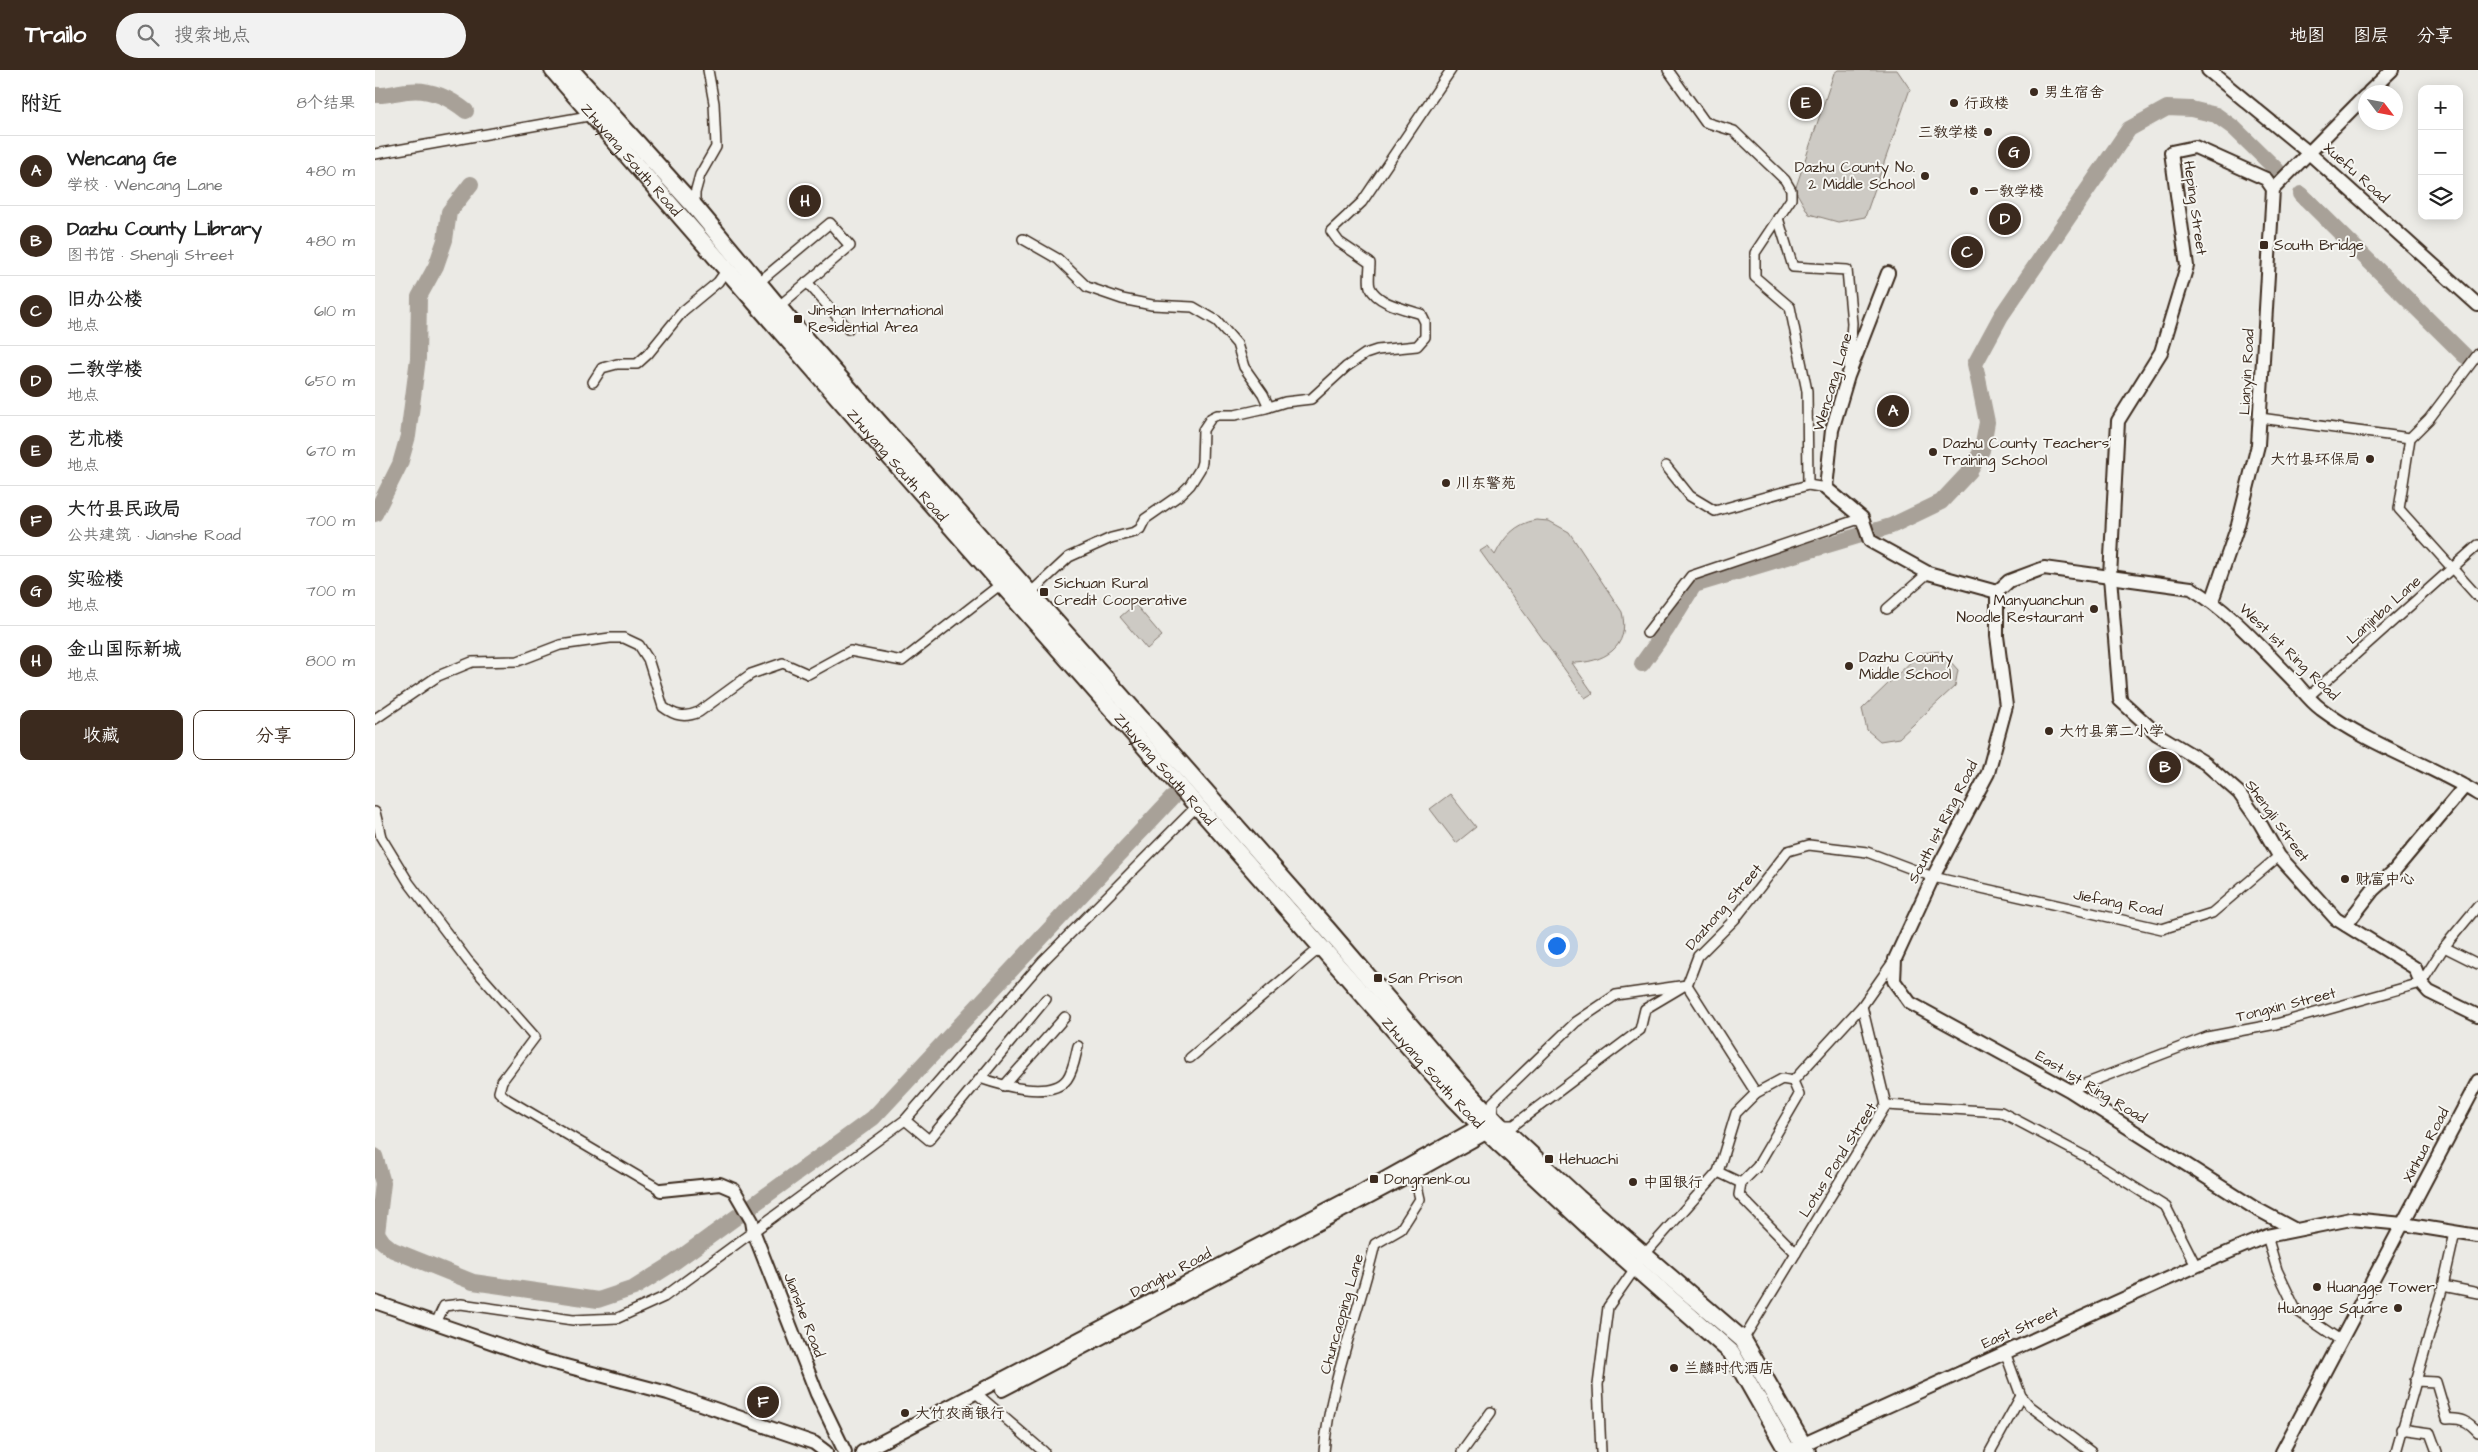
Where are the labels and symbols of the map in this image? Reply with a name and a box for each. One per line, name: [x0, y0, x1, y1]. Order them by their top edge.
place label: 男生宿舍: [2044, 82, 2104, 103]
pin: E: [1790, 84, 1822, 122]
north arrow: [2358, 85, 2403, 130]
marker: 男生宿舍: [2028, 86, 2040, 98]
place label: 行政楼: [1964, 93, 2009, 114]
marker: 行政楼: [1948, 97, 1960, 109]
street label: Zhuyang South Road: [576, 99, 686, 221]
place label: 三教学楼: [1918, 122, 1978, 143]
marker: 三教学楼: [1982, 126, 1994, 138]
pin: G: [1998, 133, 2030, 171]
street label: Xuefu Road: [2319, 138, 2394, 208]
place label: Dazhu County No. 2 Middle School: [1795, 157, 1915, 195]
street label: Heping Street: [2177, 159, 2212, 257]
marker: Dazhu County No. 2 Middle School: [1919, 170, 1931, 182]
place label: 一教学楼: [1984, 181, 2044, 202]
pin: H: [789, 182, 821, 220]
marker: 一教学楼: [1968, 185, 1980, 197]
pin: D: [1989, 200, 2021, 238]
pin: C: [1951, 233, 1983, 271]
place label: South Bridge: [2274, 235, 2364, 257]
marker: South Bridge: [2258, 239, 2270, 251]
place label: Jinshan International Residential Area: [808, 300, 943, 338]
marker: Jinshan International Residential Area: [792, 313, 804, 325]
street label: Lianyin Road: [2234, 328, 2261, 416]
street label: Wencang Lane: [1808, 330, 1859, 434]
pin: A: [1877, 392, 1909, 430]
street label: Zhuyang South Road: [842, 404, 953, 526]
place label: Dazhu County Teachers' Training School: [1943, 433, 2112, 472]
marker: Dazhu County Teachers' Training School: [1927, 446, 1939, 458]
place label: 大竹县环保局: [2270, 449, 2360, 470]
marker: 大竹县环保局: [2364, 453, 2376, 465]
place label: 川东警苑: [1456, 473, 1516, 494]
marker: 川东警苑: [1440, 477, 1452, 489]
street label: Lanjinba Lane: [2342, 571, 2426, 649]
place label: Sichuan Rural Credit Cooperative: [1054, 573, 1187, 611]
marker: Sichuan Rural Credit Cooperative: [1038, 586, 1050, 598]
place label: Manyuanchun Noodle Restaurant: [1956, 590, 2084, 628]
street label: West 1st Ring Road: [2234, 599, 2344, 706]
marker: Manyuanchun Noodle Restaurant: [2088, 603, 2100, 615]
place label: Dazhu County Middle School: [1859, 647, 1953, 685]
marker: Dazhu County Middle School: [1843, 660, 1855, 672]
street label: Zhuyang South Road: [1109, 708, 1220, 830]
place label: 大竹县第二小学: [2059, 721, 2164, 742]
marker: 大竹县第二小学: [2043, 725, 2055, 737]
pin: B: [2149, 748, 2181, 786]
street label: South 1st Ring Road: [1903, 757, 1984, 888]
street label: Shengli Street: [2239, 775, 2314, 867]
street label: Dazhong Street: [1681, 859, 1768, 955]
place label: 财富中心: [2355, 869, 2415, 890]
marker: 财富中心: [2339, 873, 2351, 885]
street label: Jiefang Road: [2071, 884, 2165, 923]
your location: [1544, 933, 1570, 959]
place label: San Prison: [1388, 968, 1463, 989]
marker: San Prison: [1372, 972, 1384, 984]
street label: Tongxin Street: [2234, 982, 2338, 1029]
street label: Zhuyang South Road: [1377, 1012, 1489, 1133]
street label: East 1st Ring Road: [2031, 1045, 2151, 1130]
street label: Lotus Pond Street: [1794, 1099, 1882, 1221]
street label: Xinhua Road: [2398, 1104, 2455, 1186]
place label: Hehuachi: [1559, 1149, 1619, 1170]
marker: Hehuachi: [1543, 1153, 1555, 1165]
place label: Dongmenkou: [1384, 1169, 1470, 1191]
place label: 中国银行: [1643, 1172, 1703, 1193]
marker: Dongmenkou: [1368, 1173, 1380, 1185]
marker: 中国银行: [1627, 1176, 1639, 1188]
street label: Donghu Road: [1127, 1243, 1216, 1304]
street label: Chuncaoping Lane: [1315, 1251, 1370, 1377]
street label: Jianshe Road: [778, 1270, 830, 1361]
place label: Huangge Tower: [2327, 1277, 2435, 1299]
marker: Huangge Tower: [2311, 1281, 2323, 1293]
place label: Huangge Square: [2278, 1298, 2388, 1320]
street label: East Street: [1978, 1302, 2062, 1354]
marker: Huangge Square: [2392, 1302, 2404, 1314]
place label: 兰麟时代酒店: [1684, 1358, 1774, 1379]
marker: 兰麟时代酒店: [1668, 1362, 1680, 1374]
pin: F: [747, 1383, 779, 1421]
place label: 大竹农商银行: [915, 1403, 1005, 1424]
marker: 大竹农商银行: [899, 1407, 911, 1419]

